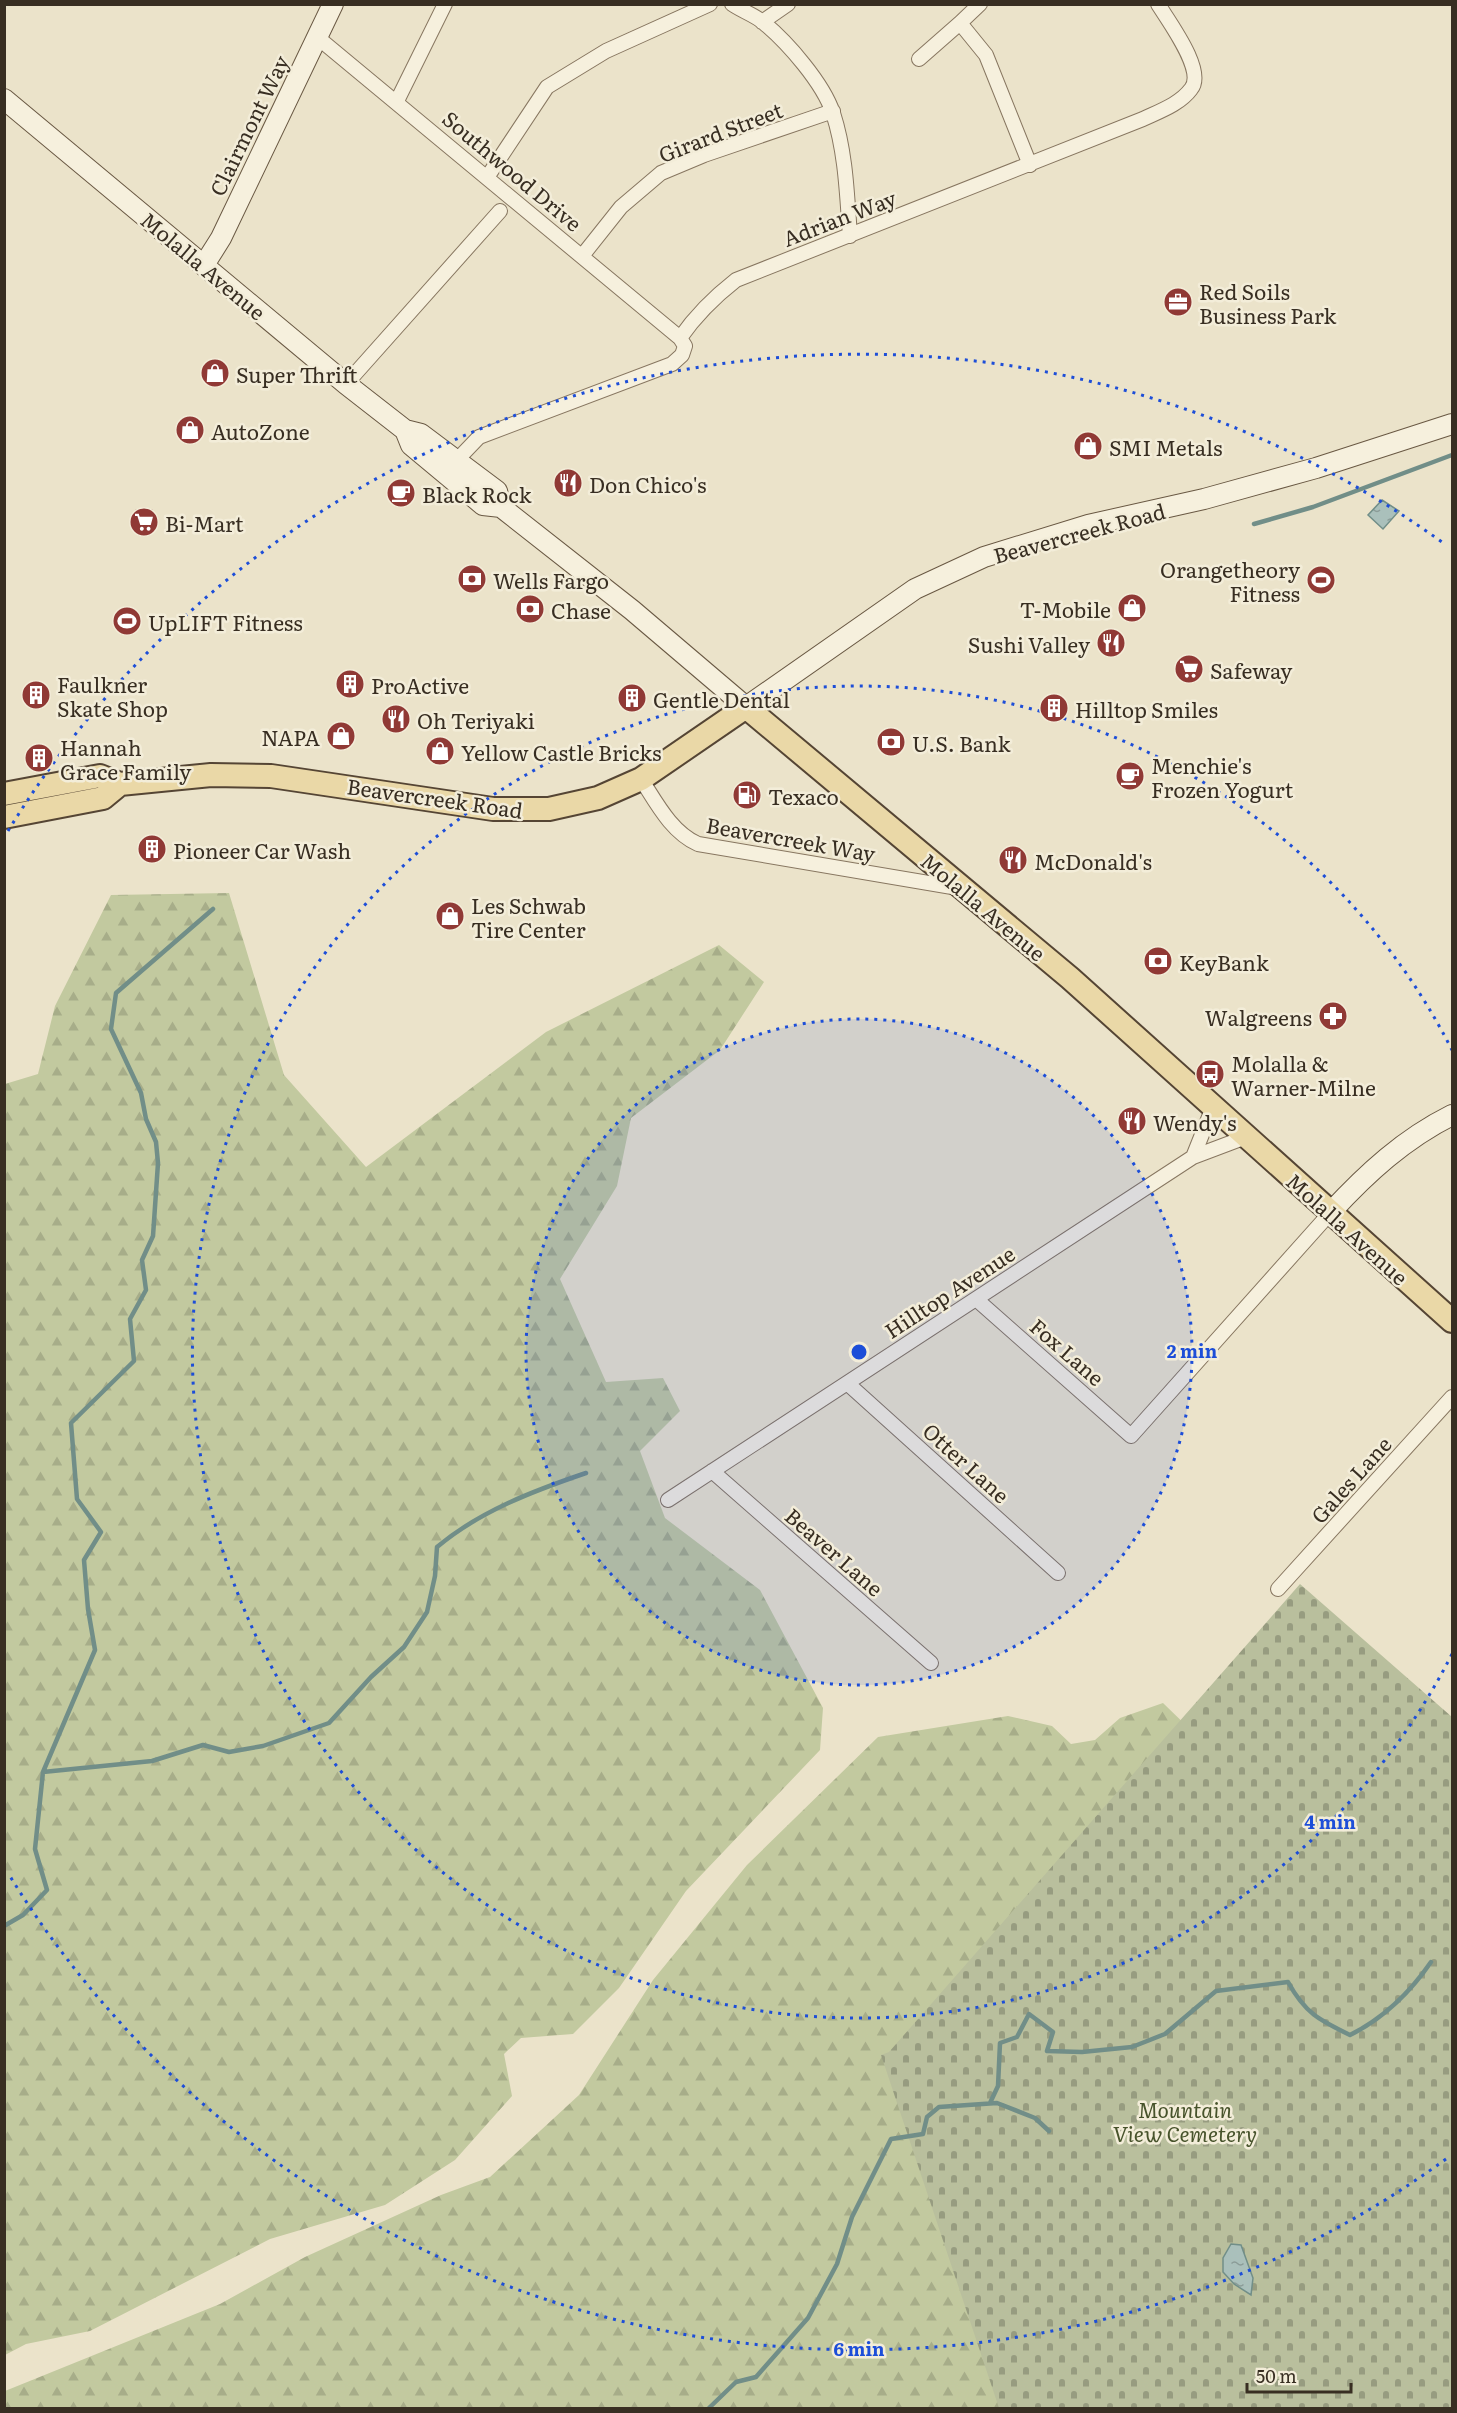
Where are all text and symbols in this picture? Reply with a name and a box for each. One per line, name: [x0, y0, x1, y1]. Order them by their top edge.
street label: Clairmont Way: [201, 49, 296, 201]
street label: Girard Street: [653, 93, 787, 169]
street label: Southwood Drive: [437, 102, 590, 238]
street label: Adrian Way: [778, 181, 901, 253]
street label: Molalla Avenue: [135, 204, 273, 327]
place label: Red Soils Business Park: [1199, 275, 1336, 330]
office icon: Red Soils Business Park: [1162, 286, 1194, 318]
shop icon: Super Thrift: [199, 357, 231, 389]
place label: Super Thrift: [236, 358, 358, 389]
shop icon: AutoZone: [174, 414, 206, 446]
place label: AutoZone: [211, 415, 310, 446]
shop icon: SMI Metals: [1072, 430, 1104, 462]
place label: SMI Metals: [1109, 431, 1223, 462]
restaurant icon: Don Chico's: [552, 467, 584, 499]
place label: Don Chico's: [589, 468, 706, 499]
cafe icon: Black Rock: [385, 477, 417, 509]
place label: Black Rock: [422, 478, 532, 509]
street label: Beavercreek Road: [989, 494, 1169, 570]
supermarket icon: Bi-Mart: [128, 506, 160, 538]
place label: Bi-Mart: [165, 507, 244, 538]
place label: Orangetheory Fitness: [1160, 553, 1301, 608]
bank icon: Wells Fargo: [456, 563, 488, 595]
place label: Wells Fargo: [493, 564, 609, 595]
sports icon: Orangetheory Fitness: [1305, 564, 1337, 596]
shop icon: T-Mobile: [1116, 592, 1148, 624]
bank icon: Chase: [514, 593, 546, 625]
place label: T-Mobile: [1020, 593, 1111, 624]
place label: Chase: [551, 594, 611, 625]
sports icon: UpLIFT Fitness: [111, 605, 143, 637]
place label: UpLIFT Fitness: [148, 606, 303, 637]
restaurant icon: Sushi Valley: [1095, 627, 1127, 659]
place label: Sushi Valley: [968, 628, 1091, 659]
supermarket icon: Safeway: [1173, 653, 1205, 685]
place label: Safeway: [1210, 654, 1293, 685]
place label: Faulkner Skate Shop: [57, 668, 168, 723]
building icon: ProActive: [334, 668, 366, 700]
place label: ProActive: [371, 669, 469, 700]
building icon: Faulkner Skate Shop: [20, 679, 52, 711]
building icon: Gentle Dental: [616, 682, 648, 714]
place label: Gentle Dental: [653, 683, 790, 714]
building icon: Hilltop Smiles: [1038, 692, 1070, 724]
place label: Hilltop Smiles: [1075, 693, 1218, 724]
restaurant icon: Oh Teriyaki: [380, 703, 412, 735]
place label: Oh Teriyaki: [417, 704, 535, 735]
shop icon: NAPA: [325, 720, 357, 752]
place label: NAPA: [261, 721, 321, 752]
bank icon: U.S. Bank: [875, 726, 907, 758]
place label: U.S. Bank: [912, 727, 1011, 758]
place label: Hannah Grace Family: [60, 731, 192, 786]
shop icon: Yellow Castle Bricks: [424, 735, 456, 767]
place label: Yellow Castle Bricks: [461, 736, 662, 767]
building icon: Hannah Grace Family: [23, 742, 55, 774]
place label: Menchie's Frozen Yogurt: [1151, 749, 1294, 804]
cafe icon: Menchie's Frozen Yogurt: [1114, 760, 1146, 792]
street label: Beavercreek Road: [345, 769, 525, 825]
fuel station icon: Texaco: [731, 779, 763, 811]
place label: Texaco: [768, 780, 839, 811]
street label: Beavercreek Way: [704, 808, 879, 868]
building icon: Pioneer Car Wash: [136, 833, 168, 865]
place label: Pioneer Car Wash: [173, 834, 351, 865]
restaurant icon: McDonald's: [997, 844, 1029, 876]
street label: Molalla Avenue: [915, 845, 1053, 968]
place label: McDonald's: [1034, 845, 1152, 876]
place label: Les Schwab Tire Center: [471, 889, 586, 944]
shop icon: Les Schwab Tire Center: [434, 900, 466, 932]
bank icon: KeyBank: [1142, 945, 1174, 977]
place label: KeyBank: [1179, 946, 1269, 977]
pharmacy icon: Walgreens: [1317, 1000, 1349, 1032]
place label: Walgreens: [1205, 1001, 1312, 1032]
place label: Molalla & Warner-Milne: [1231, 1047, 1376, 1102]
bus stop icon: Molalla & Warner-Milne: [1194, 1058, 1226, 1090]
restaurant icon: Wendy's: [1116, 1105, 1148, 1137]
place label: Wendy's: [1153, 1106, 1237, 1137]
street label: Molalla Avenue: [1280, 1165, 1416, 1291]
street label: Hilltop Avenue: [878, 1237, 1020, 1345]
street label: Fox Lane: [1024, 1310, 1112, 1392]
text: 2 min: [1167, 1337, 1218, 1364]
centre of rings: [849, 1342, 869, 1362]
street label: Otter Lane: [917, 1415, 1017, 1509]
street label: Gales Lane: [1303, 1429, 1397, 1529]
street label: Beaver Lane: [779, 1500, 891, 1602]
text: 4 min: [1304, 1808, 1356, 1835]
park label: Mountain View Cemetery: [1113, 2093, 1257, 2148]
text: 6 min: [833, 2335, 885, 2362]
scale bar: [1247, 2356, 1350, 2394]
text: 50 m: [1256, 2362, 1297, 2389]

